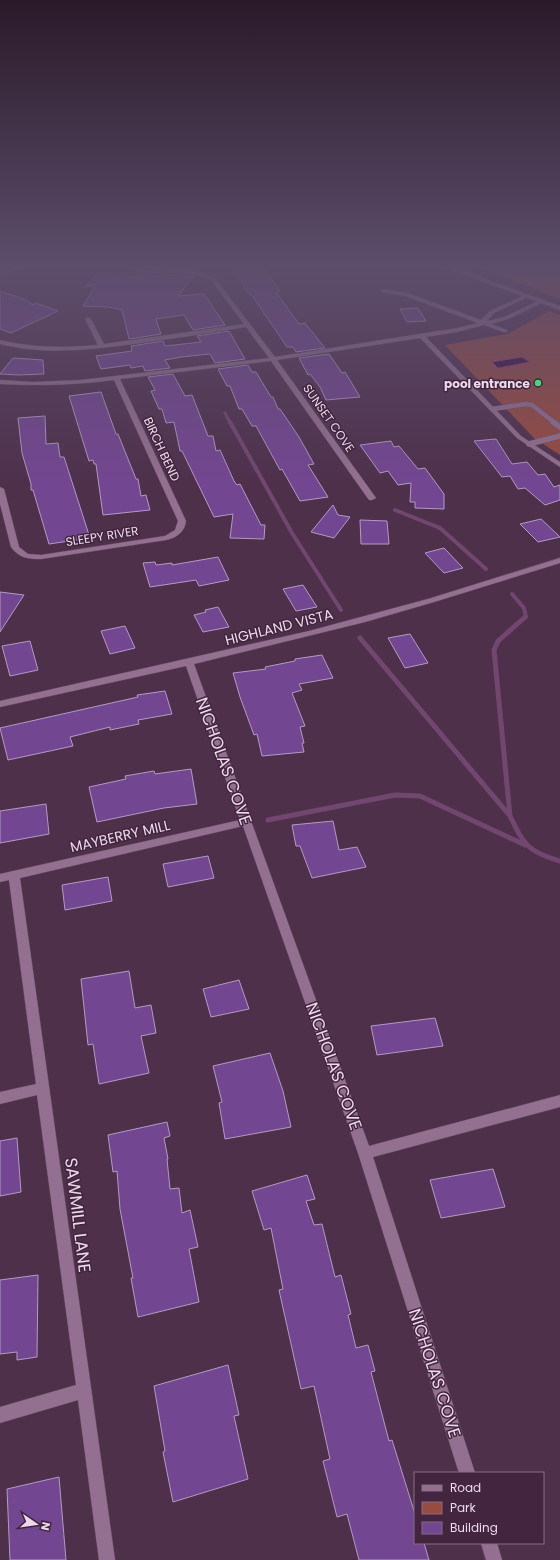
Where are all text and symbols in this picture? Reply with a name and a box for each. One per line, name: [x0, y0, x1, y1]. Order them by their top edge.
place label: pool entrance: [444, 375, 531, 392]
marker: pool entrance: [533, 378, 543, 388]
street label: SUNSET COVE: [299, 381, 359, 455]
street label: BIRCH BEND: [140, 414, 184, 484]
street label: SLEEPY RIVER: [64, 522, 140, 550]
street label: HIGHLAND VISTA: [223, 604, 335, 650]
street label: NICHOLAS COVE: [190, 694, 258, 828]
street label: MAYBERRY MILL: [68, 815, 172, 857]
street label: NICHOLAS COVE: [300, 999, 368, 1133]
street label: SAWMILL LANE: [59, 1156, 97, 1274]
street label: NICHOLAS COVE: [403, 1305, 467, 1441]
legend: [414, 1472, 544, 1544]
text: Road: [450, 1479, 481, 1496]
text: Park: [450, 1499, 477, 1516]
north arrow: [16, 1504, 56, 1544]
text: Building: [450, 1519, 498, 1536]
text: N: [37, 1520, 54, 1532]

